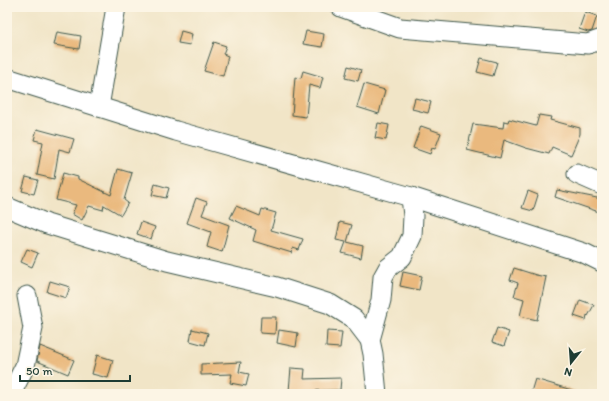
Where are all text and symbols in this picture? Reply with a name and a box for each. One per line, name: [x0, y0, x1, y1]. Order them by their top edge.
north arrow: [551, 343, 591, 383]
scale bar: [20, 357, 130, 383]
text: 50 m: [26, 364, 52, 378]
text: N: [563, 365, 574, 379]

